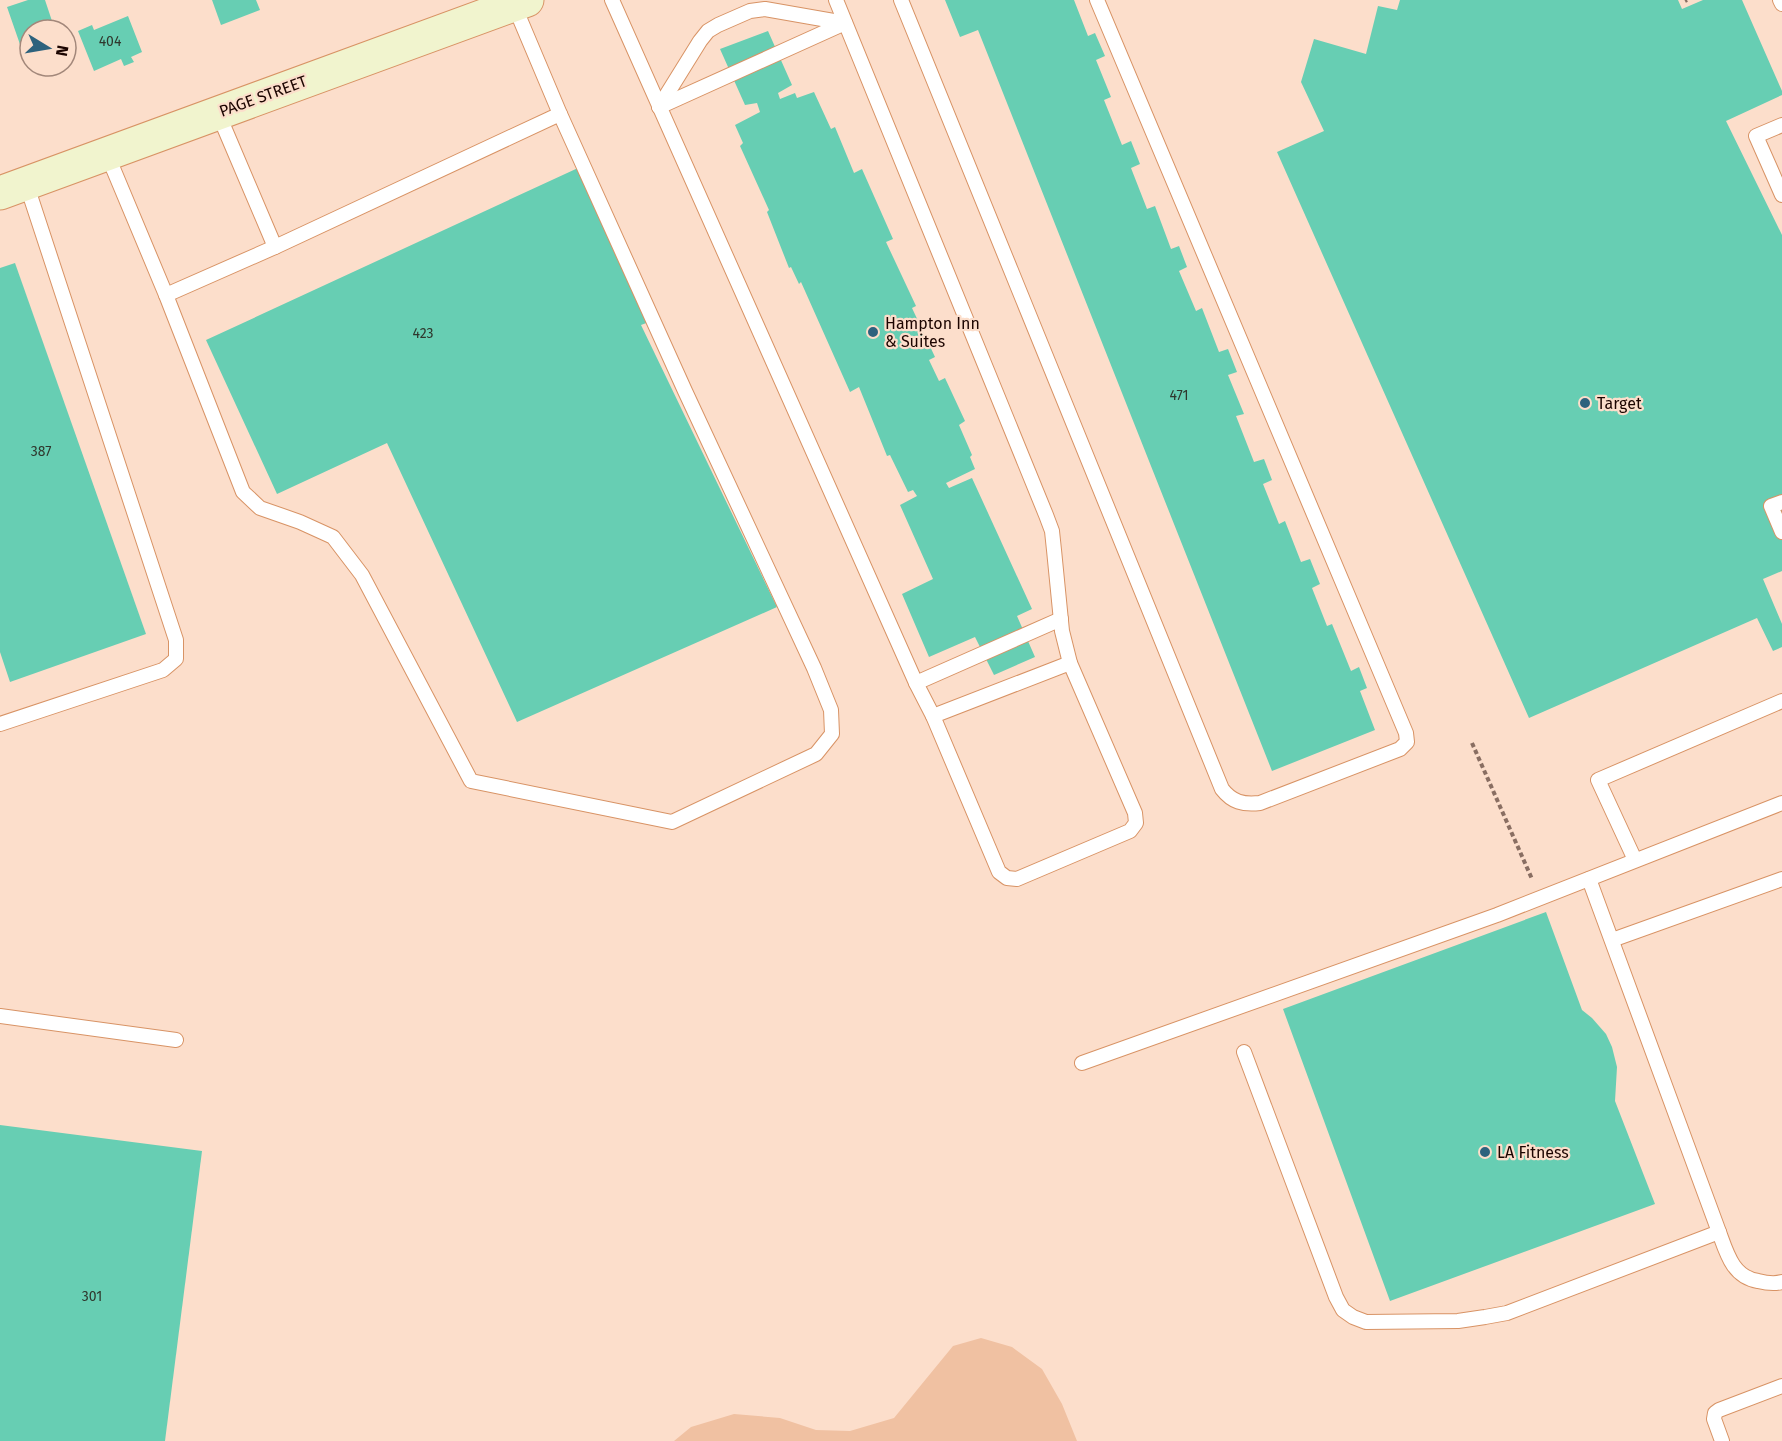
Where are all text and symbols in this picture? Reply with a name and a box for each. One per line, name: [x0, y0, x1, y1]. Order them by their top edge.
north arrow: [18, 18, 78, 78]
house number: 404: [99, 33, 122, 50]
text: N: [52, 44, 73, 58]
street label: PAGE STREET: [217, 71, 310, 121]
place label: Hampton Inn & Suites: [885, 314, 980, 351]
house number: 423: [412, 325, 434, 342]
marker: Hampton Inn & Suites: [866, 325, 880, 339]
house number: 471: [1169, 387, 1189, 404]
place label: Target: [1597, 394, 1642, 413]
marker: Target: [1578, 396, 1592, 410]
house number: 387: [31, 443, 51, 460]
place label: LA Fitness: [1497, 1143, 1569, 1162]
marker: LA Fitness: [1478, 1145, 1492, 1159]
house number: 301: [82, 1288, 102, 1305]

